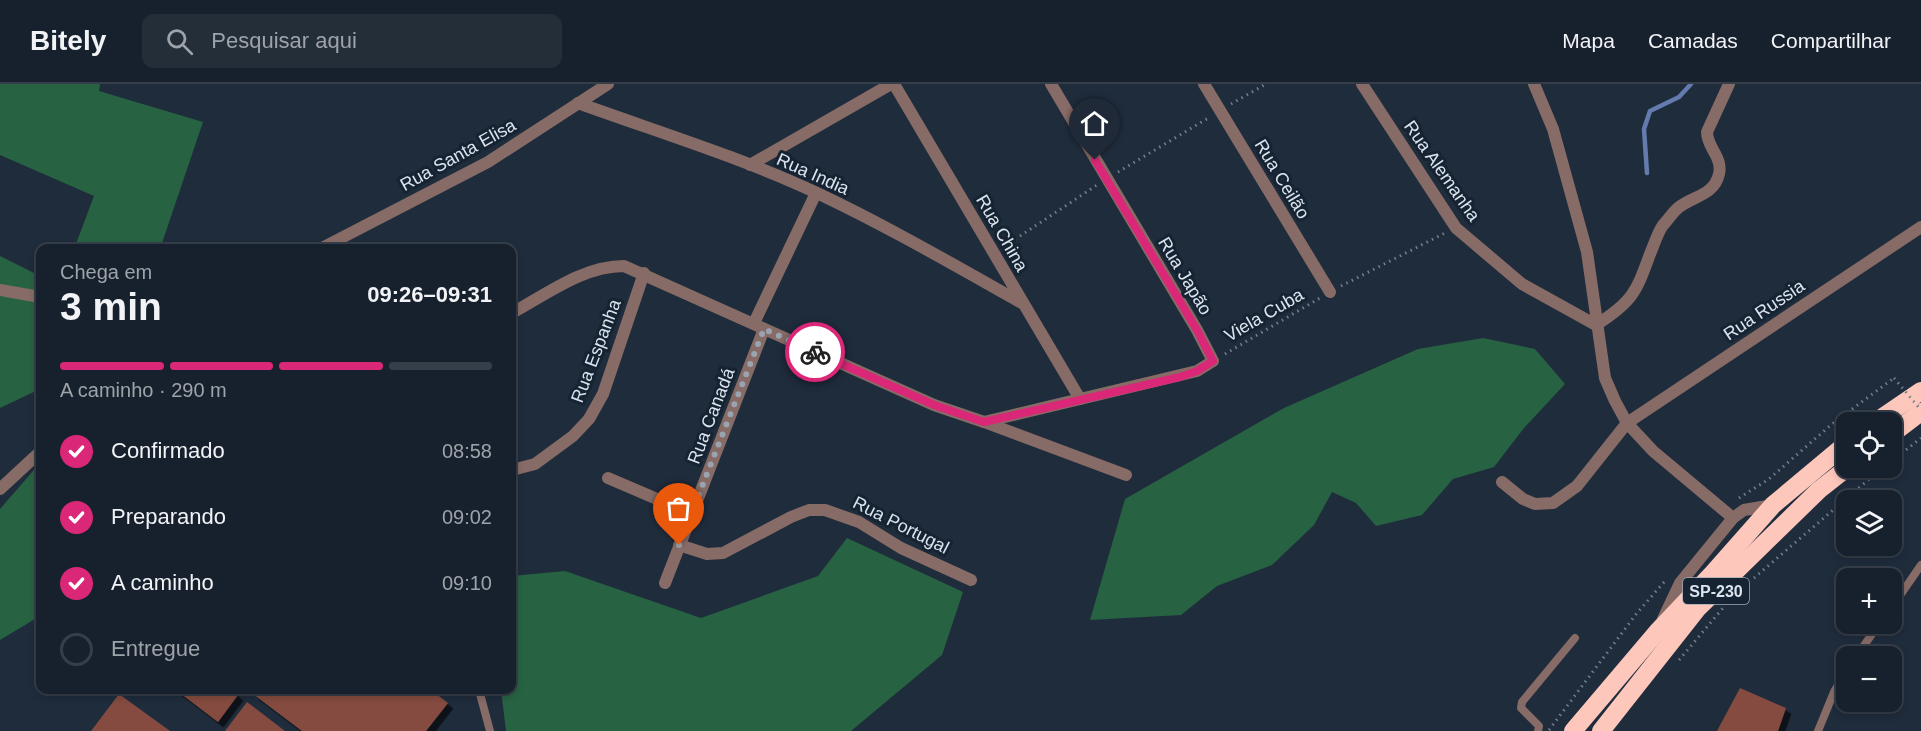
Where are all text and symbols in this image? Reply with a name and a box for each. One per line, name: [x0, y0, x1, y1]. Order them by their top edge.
search box: [142, 14, 562, 68]
text: Bitely: [30, 25, 106, 56]
icon: search: [163, 25, 196, 58]
text: Pesquisar aqui: [211, 28, 357, 53]
text: Mapa: [1562, 29, 1615, 52]
text: Camadas: [1648, 29, 1738, 52]
text: Compartilhar: [1771, 29, 1891, 52]
pin: [1069, 98, 1120, 160]
icon: home: [1078, 107, 1111, 140]
street label: Rua Santa Elisa: [397, 114, 520, 195]
street label: Rua Alemanha: [1400, 117, 1485, 226]
street label: Rua Ceilão: [1250, 136, 1314, 222]
street label: Rua India: [774, 149, 853, 199]
street label: Rua China: [972, 191, 1032, 276]
street label: Rua Japão: [1154, 234, 1216, 318]
text: Chega em: [60, 261, 152, 283]
street label: Rua Russia: [1720, 275, 1809, 344]
text: 09:26–09:31: [367, 282, 492, 307]
street label: Viela Cuba: [1221, 284, 1308, 346]
text: 3 min: [60, 285, 162, 328]
street label: Rua Espanha: [567, 296, 625, 406]
courier: [785, 322, 845, 382]
icon: bike: [799, 336, 832, 369]
street label: Rua Canadá: [684, 364, 739, 467]
text: A caminho · 290 m: [60, 379, 227, 401]
map controls: [1836, 412, 1902, 712]
button: locate: [1836, 412, 1902, 478]
icon: check: [60, 435, 93, 468]
text: Confirmado: [111, 438, 225, 463]
text: 08:58: [442, 440, 492, 462]
pin: [653, 483, 704, 545]
button: layers: [1836, 490, 1902, 556]
icon: bag: [662, 492, 695, 525]
street label: Rua Portugal: [850, 492, 952, 558]
icon: check: [60, 501, 93, 534]
text: Preparando: [111, 504, 226, 529]
text: 09:02: [442, 506, 492, 528]
icon: check: [60, 567, 93, 600]
button: +: [1836, 568, 1902, 634]
text: A caminho: [111, 570, 214, 595]
text: 09:10: [442, 572, 492, 594]
road number: SP-230: [1683, 578, 1749, 604]
text: Entregue: [111, 636, 200, 661]
button: −: [1836, 646, 1902, 712]

